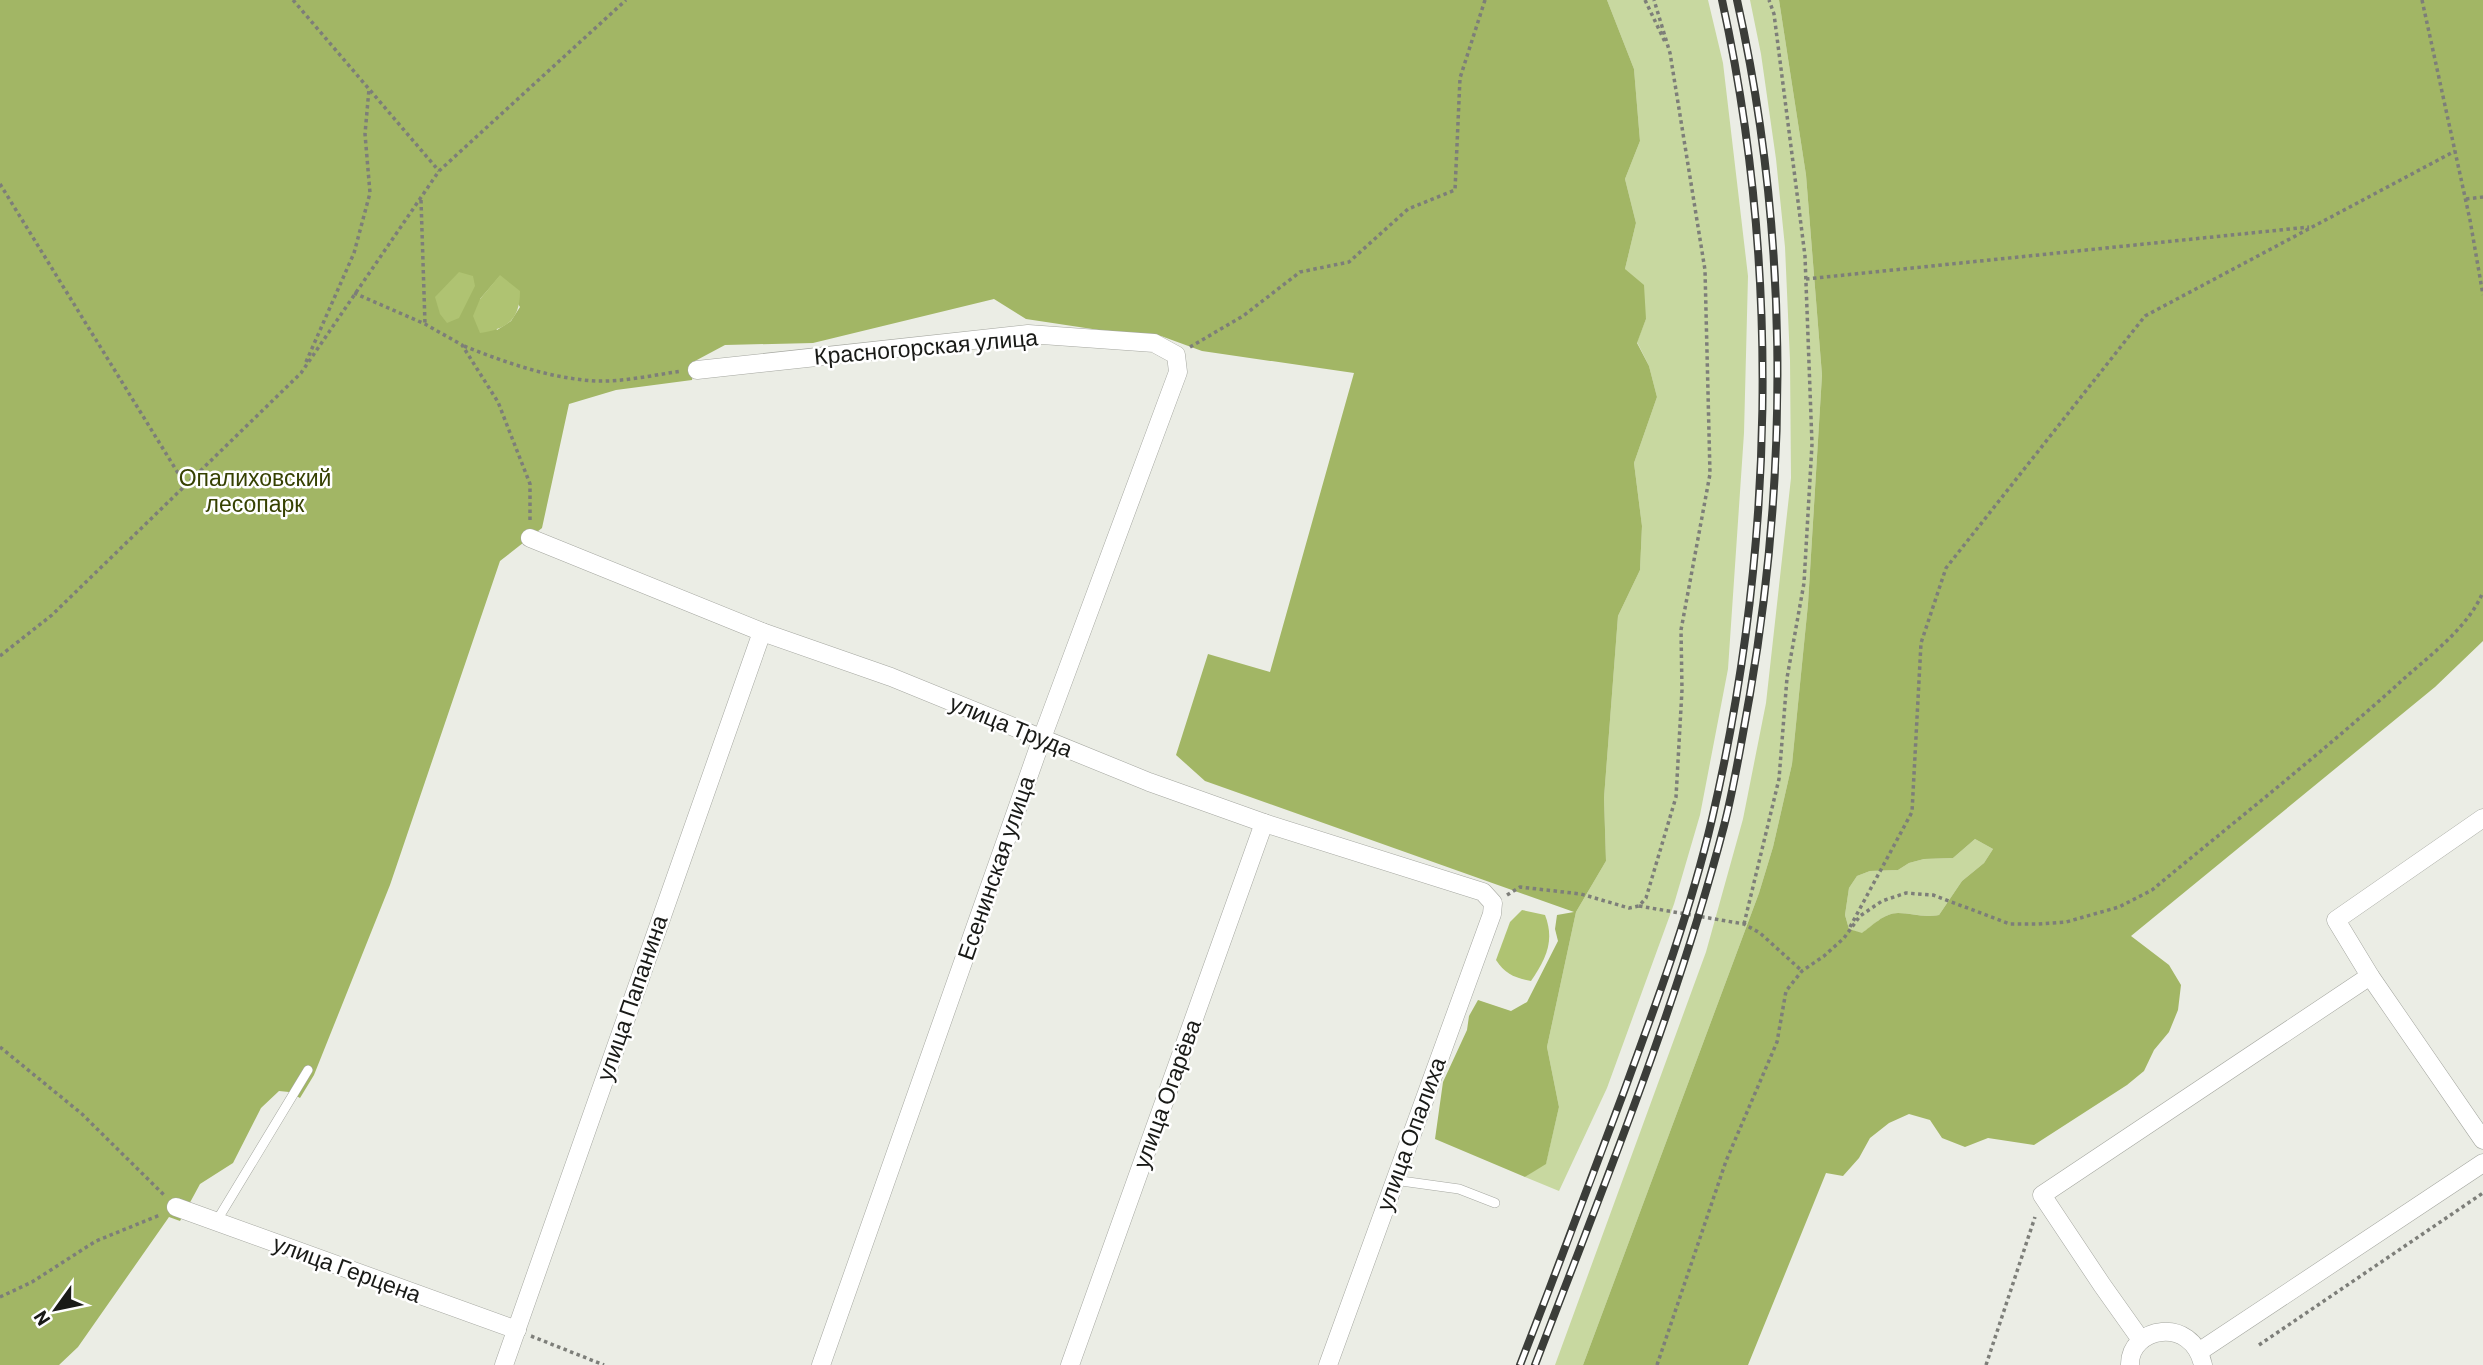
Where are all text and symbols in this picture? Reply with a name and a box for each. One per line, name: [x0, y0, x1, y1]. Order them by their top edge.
street label: Красногорская улица: [813, 322, 1039, 370]
park label: Опалиховский лесопарк: [179, 463, 331, 517]
street label: улица Труда: [946, 688, 1077, 762]
street label: Есенинская улица: [950, 772, 1040, 963]
street label: улица Папанина: [590, 911, 673, 1084]
street label: улица Огарёва: [1126, 1015, 1206, 1172]
street label: улица Опалиха: [1369, 1053, 1451, 1214]
street label: улица Герцена: [269, 1228, 425, 1308]
north arrow: [21, 1274, 91, 1344]
text: N: [28, 1307, 54, 1330]

